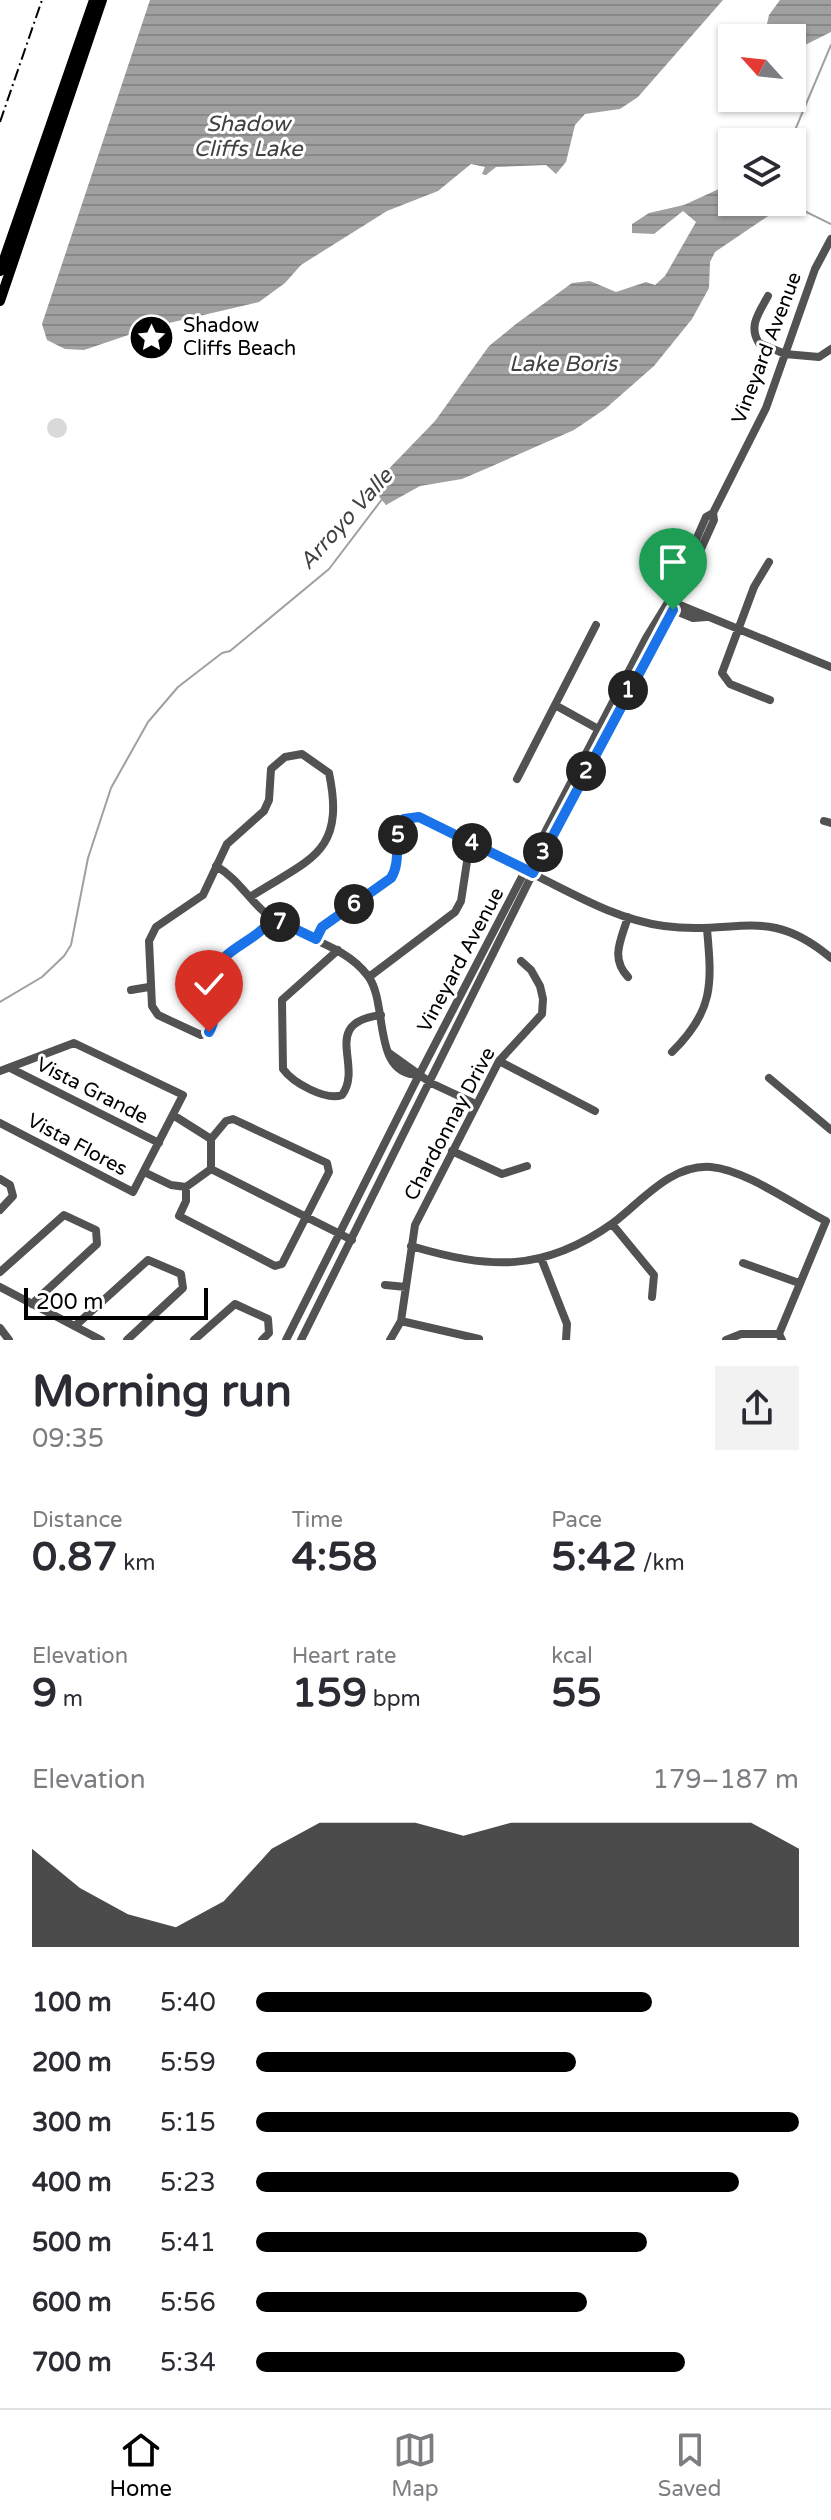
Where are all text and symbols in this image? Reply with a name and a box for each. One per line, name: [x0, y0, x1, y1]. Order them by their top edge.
north arrow: [718, 24, 806, 112]
map controls: [718, 24, 806, 216]
water label: Shadow Cliffs Lake: [194, 111, 304, 162]
button: layers: [718, 128, 806, 216]
street label: Vineyard Avenue: [727, 269, 807, 427]
place icon: Shadow Cliffs Beach: [128, 314, 176, 362]
place label: Shadow Cliffs Beach: [183, 314, 296, 361]
water label: Lake Boris: [509, 351, 618, 377]
water label: Arroyo Valle: [294, 462, 399, 575]
pin: [639, 528, 707, 610]
icon: arrive: [651, 540, 695, 584]
pin: 1: [608, 670, 648, 710]
text: 1: [621, 677, 635, 703]
pin: 2: [566, 751, 606, 791]
text: 2: [579, 758, 593, 784]
pin: 5: [378, 815, 418, 855]
text: 5: [391, 822, 405, 848]
pin: 4: [452, 823, 492, 863]
text: 4: [465, 830, 479, 856]
pin: 3: [523, 832, 563, 872]
text: 3: [536, 839, 550, 865]
street label: Vineyard Avenue: [413, 883, 509, 1037]
pin: 6: [334, 884, 374, 924]
text: 6: [347, 891, 361, 917]
pin: 7: [260, 902, 300, 942]
text: 7: [273, 909, 287, 935]
pin: [175, 950, 243, 1032]
icon: check: [187, 962, 231, 1006]
street label: Chardonnay Drive: [399, 1043, 501, 1205]
street label: Vista Grande: [32, 1053, 152, 1129]
street label: Vista Flores: [23, 1109, 131, 1181]
scale bar: [24, 1284, 208, 1320]
text: 200 m: [36, 1289, 103, 1315]
text: Morning run: [32, 1366, 292, 1419]
button: share: [715, 1366, 799, 1450]
text: 09:35: [32, 1423, 104, 1454]
text: Distance: [32, 1507, 123, 1533]
text: Time: [292, 1507, 343, 1533]
text: Pace: [551, 1507, 602, 1533]
text: 0.87: [32, 1533, 118, 1581]
text: 4:58: [292, 1533, 377, 1581]
text: 5:42: [551, 1533, 637, 1581]
text: km: [118, 1550, 155, 1576]
text: /km: [637, 1550, 685, 1576]
text: Elevation: [32, 1643, 128, 1669]
text: Heart rate: [292, 1643, 397, 1669]
text: kcal: [551, 1643, 593, 1669]
text: 9: [32, 1669, 57, 1717]
text: 159: [292, 1669, 367, 1717]
text: 55: [551, 1669, 602, 1717]
text: m: [57, 1686, 83, 1712]
text: bpm: [367, 1686, 421, 1712]
text: Elevation: [32, 1764, 146, 1795]
text: 179–187 m: [653, 1764, 799, 1795]
text: 100 m: [32, 1987, 112, 2018]
text: 5:40: [160, 1987, 216, 2018]
text: 200 m: [32, 2047, 112, 2078]
text: 5:59: [160, 2047, 216, 2078]
text: 300 m: [32, 2107, 112, 2138]
text: 5:15: [160, 2107, 216, 2138]
text: 400 m: [32, 2167, 112, 2198]
text: 5:23: [160, 2167, 216, 2198]
text: 500 m: [32, 2227, 112, 2258]
text: 5:41: [160, 2227, 216, 2258]
text: 600 m: [32, 2287, 112, 2318]
text: 5:56: [160, 2287, 216, 2318]
text: 700 m: [32, 2347, 112, 2378]
text: 5:34: [160, 2347, 216, 2378]
tab: Home: [110, 2428, 172, 2502]
tab: Map: [391, 2428, 439, 2502]
tab: Saved: [658, 2428, 721, 2502]

